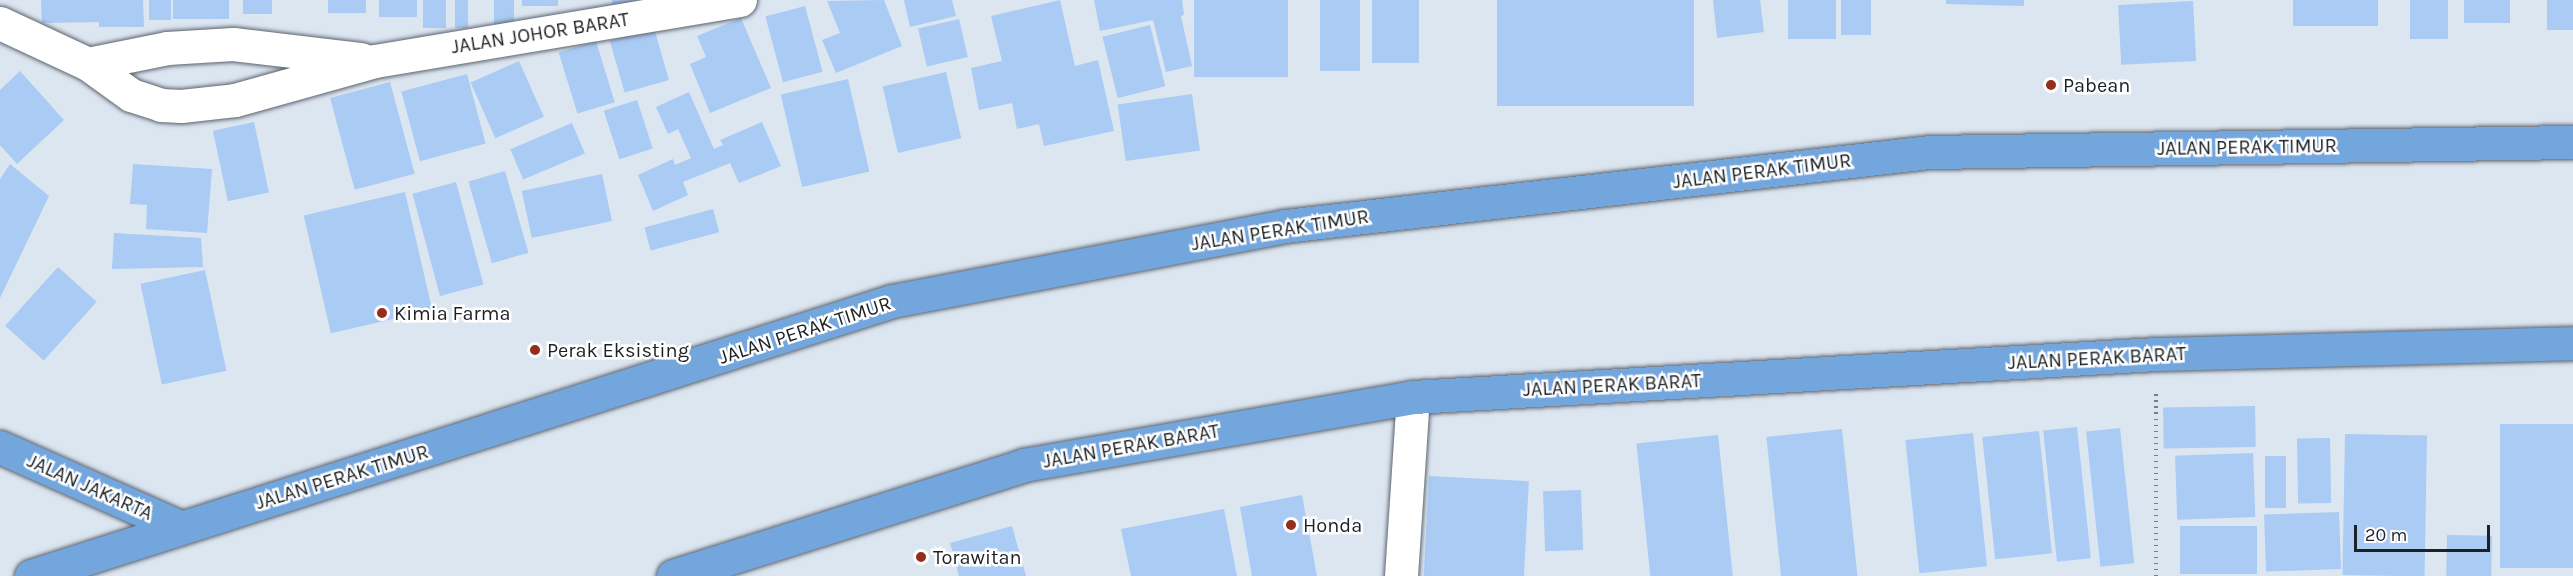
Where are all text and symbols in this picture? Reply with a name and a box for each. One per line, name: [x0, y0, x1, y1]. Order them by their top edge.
street label: JALAN JOHOR BARAT: [449, 7, 631, 59]
place label: Pabean: [2063, 73, 2130, 97]
marker: Pabean: [2044, 78, 2058, 92]
street label: JALAN PERAK TIMUR: [2157, 133, 2337, 161]
street label: JALAN PERAK TIMUR: [1671, 148, 1853, 194]
street label: JALAN PERAK TIMUR: [1189, 204, 1371, 256]
street label: JALAN PERAK TIMUR: [716, 291, 894, 369]
place label: Kimia Farma: [394, 301, 510, 325]
marker: Kimia Farma: [375, 306, 389, 320]
place label: Perak Eksisting: [547, 338, 689, 362]
street label: JALAN PERAK BARAT: [2007, 341, 2187, 375]
marker: Perak Eksisting: [528, 343, 542, 357]
street label: JALAN PERAK BARAT: [1522, 368, 1702, 402]
street label: JALAN PERAK BARAT: [1041, 419, 1221, 473]
street label: JALAN PERAK TIMUR: [253, 439, 431, 515]
street label: JALAN JAKARTA: [23, 449, 157, 525]
place label: Honda: [1303, 513, 1362, 537]
scale bar: [2357, 513, 2494, 551]
marker: Honda: [1284, 518, 1298, 532]
text: 20 m: [2365, 524, 2407, 546]
place label: Torawitan: [933, 545, 1022, 569]
marker: Torawitan: [914, 550, 928, 564]

